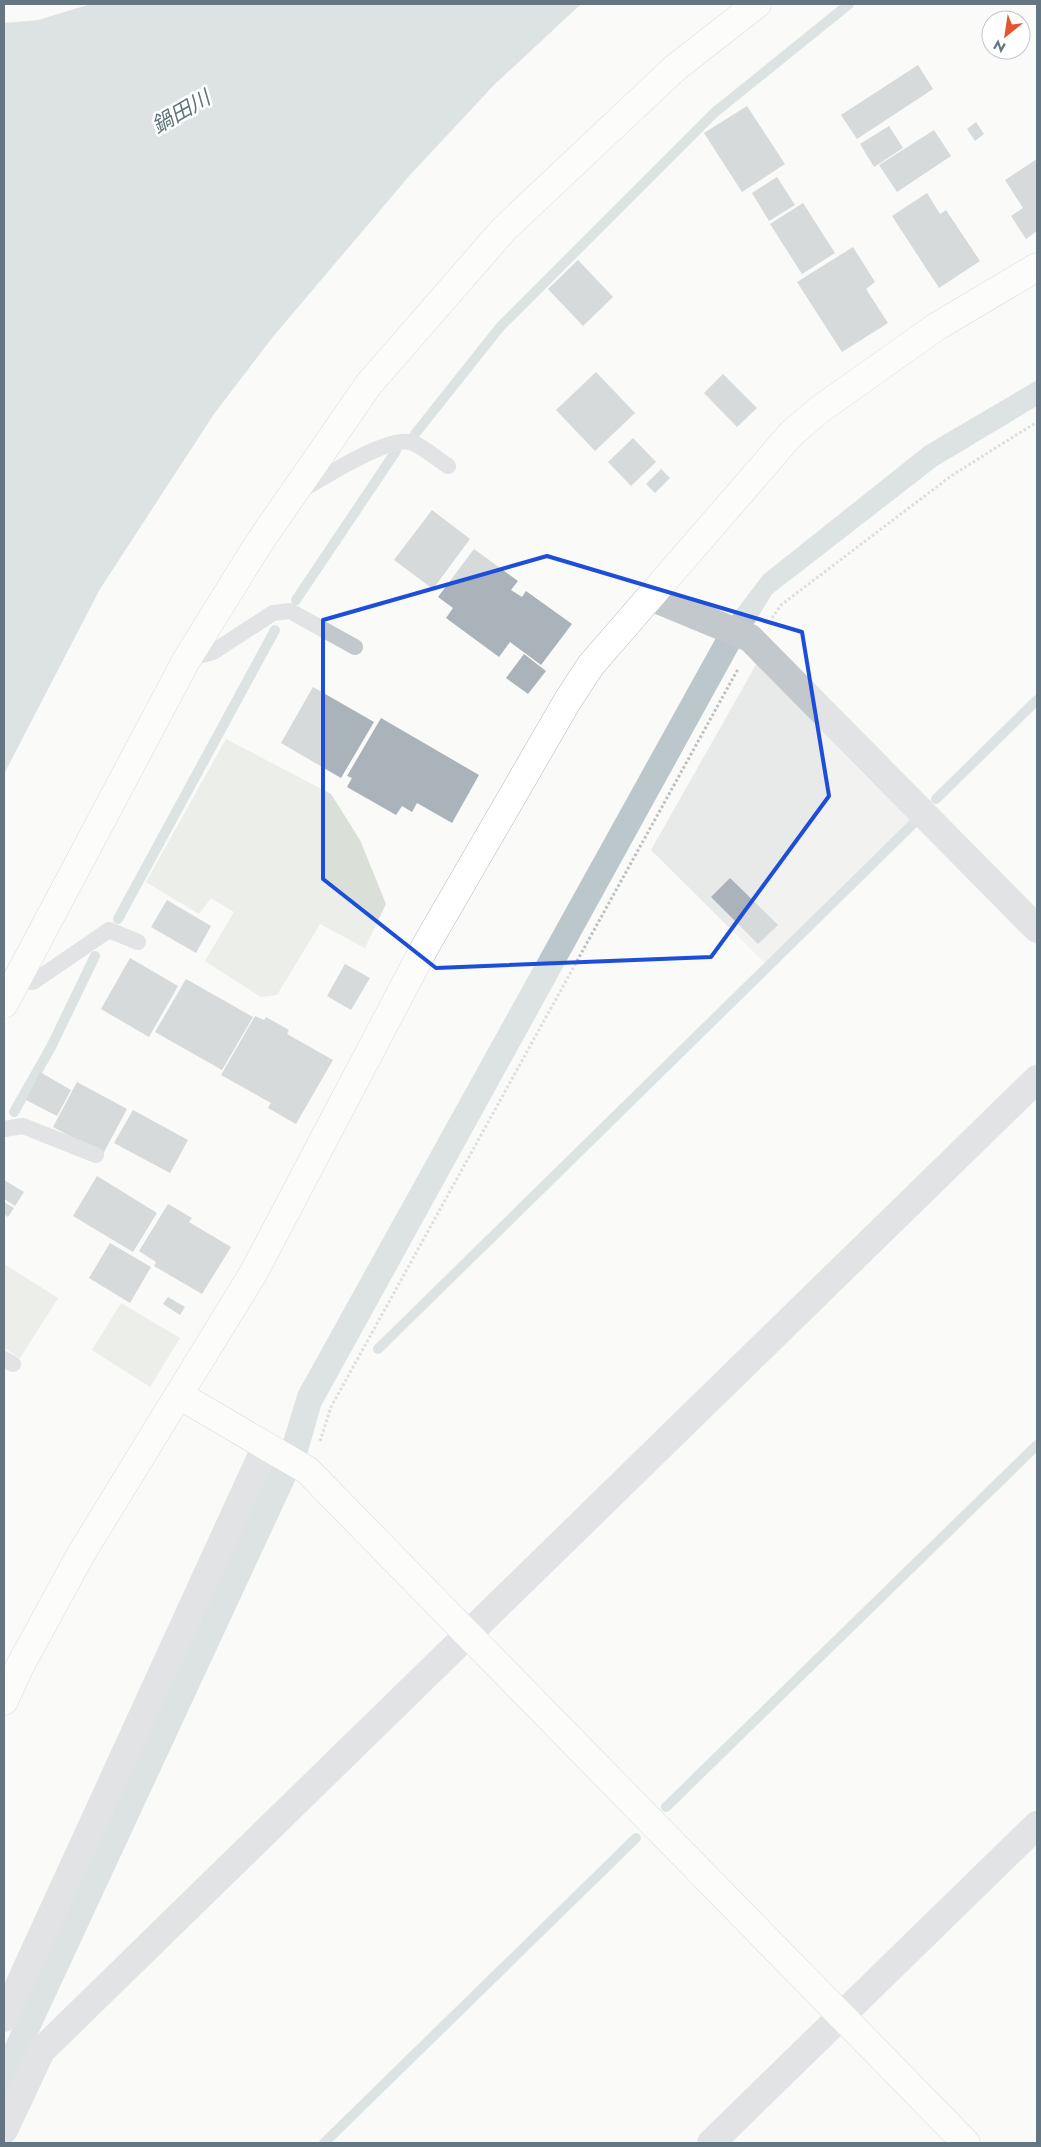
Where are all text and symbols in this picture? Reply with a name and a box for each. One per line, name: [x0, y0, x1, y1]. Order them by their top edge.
north arrow: [981, 10, 1031, 60]
text: N: [990, 35, 1009, 58]
water label: 鍋田川: [146, 82, 218, 141]

